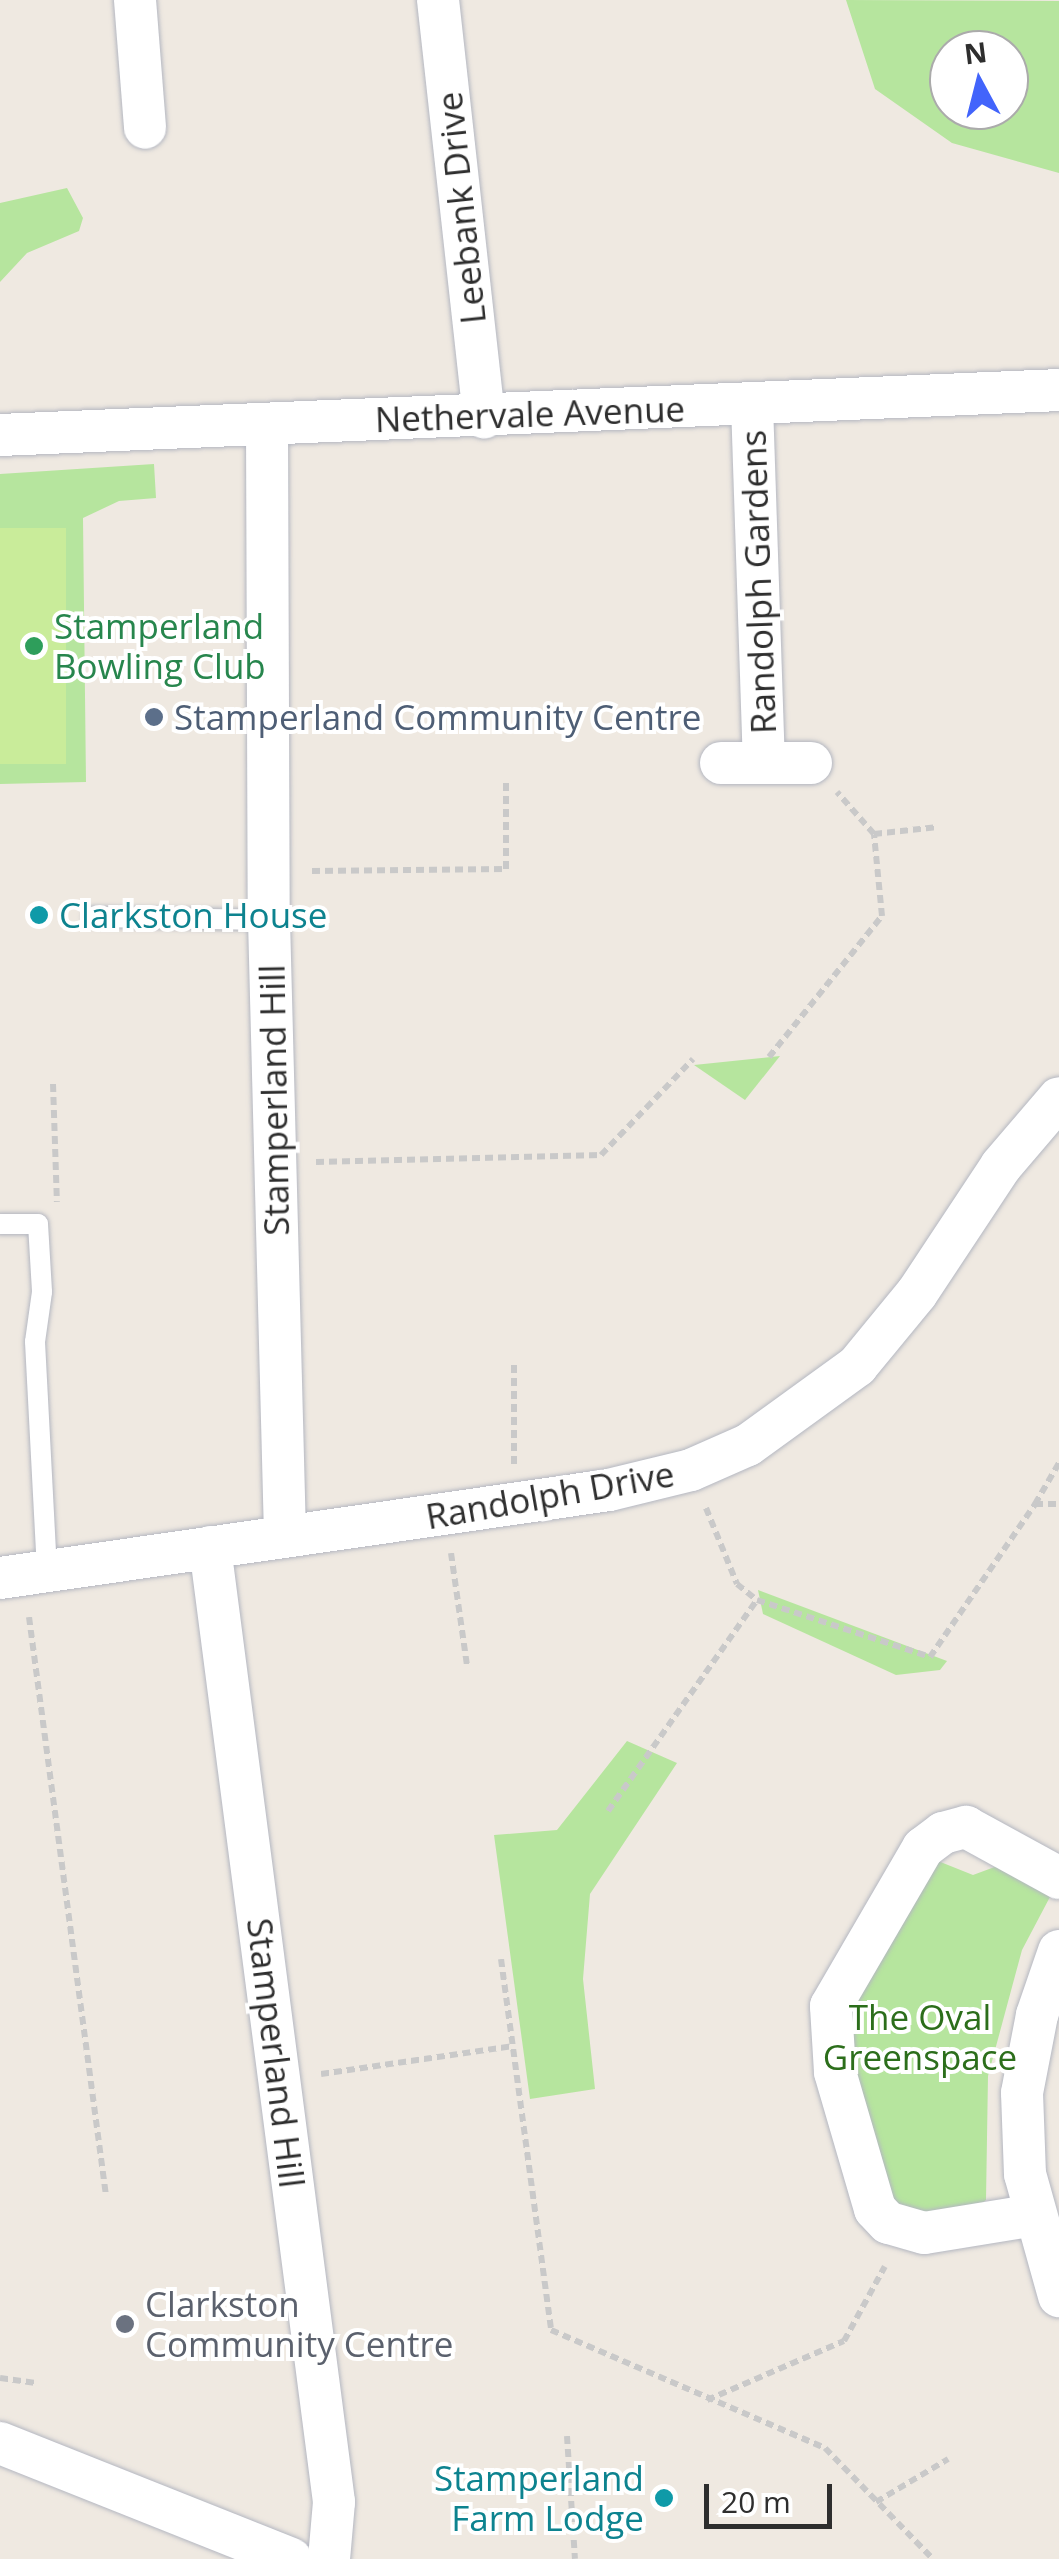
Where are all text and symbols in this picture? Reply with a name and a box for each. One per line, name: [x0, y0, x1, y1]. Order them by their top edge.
north arrow: [929, 30, 1029, 130]
text: N: [962, 32, 989, 72]
street label: Leebank Drive: [428, 90, 494, 326]
street label: Nethervale Avenue: [374, 388, 686, 440]
street label: Randolph Gardens: [732, 429, 784, 735]
place label: Stamperland Bowling Club: [54, 605, 266, 687]
marker: Stamperland Bowling Club: [23, 635, 45, 657]
place label: Stamperland Community Centre: [174, 696, 702, 738]
marker: Stamperland Community Centre: [143, 706, 165, 728]
place label: Clarkston House: [59, 894, 327, 936]
marker: Clarkston House: [28, 904, 50, 926]
street label: Stamperland Hill: [251, 964, 297, 1236]
street label: Randolph Drive: [423, 1452, 677, 1538]
street label: Stamperland Hill: [239, 1916, 313, 2190]
park label: The Oval Greenspace: [823, 1996, 1017, 2078]
place label: Clarkston Community Centre: [145, 2283, 453, 2365]
marker: Clarkston Community Centre: [114, 2313, 136, 2335]
place label: Stamperland Farm Lodge: [434, 2457, 644, 2539]
scale bar: [709, 2464, 836, 2526]
text: 20 m: [721, 2481, 791, 2522]
marker: Stamperland Farm Lodge: [653, 2487, 675, 2509]

